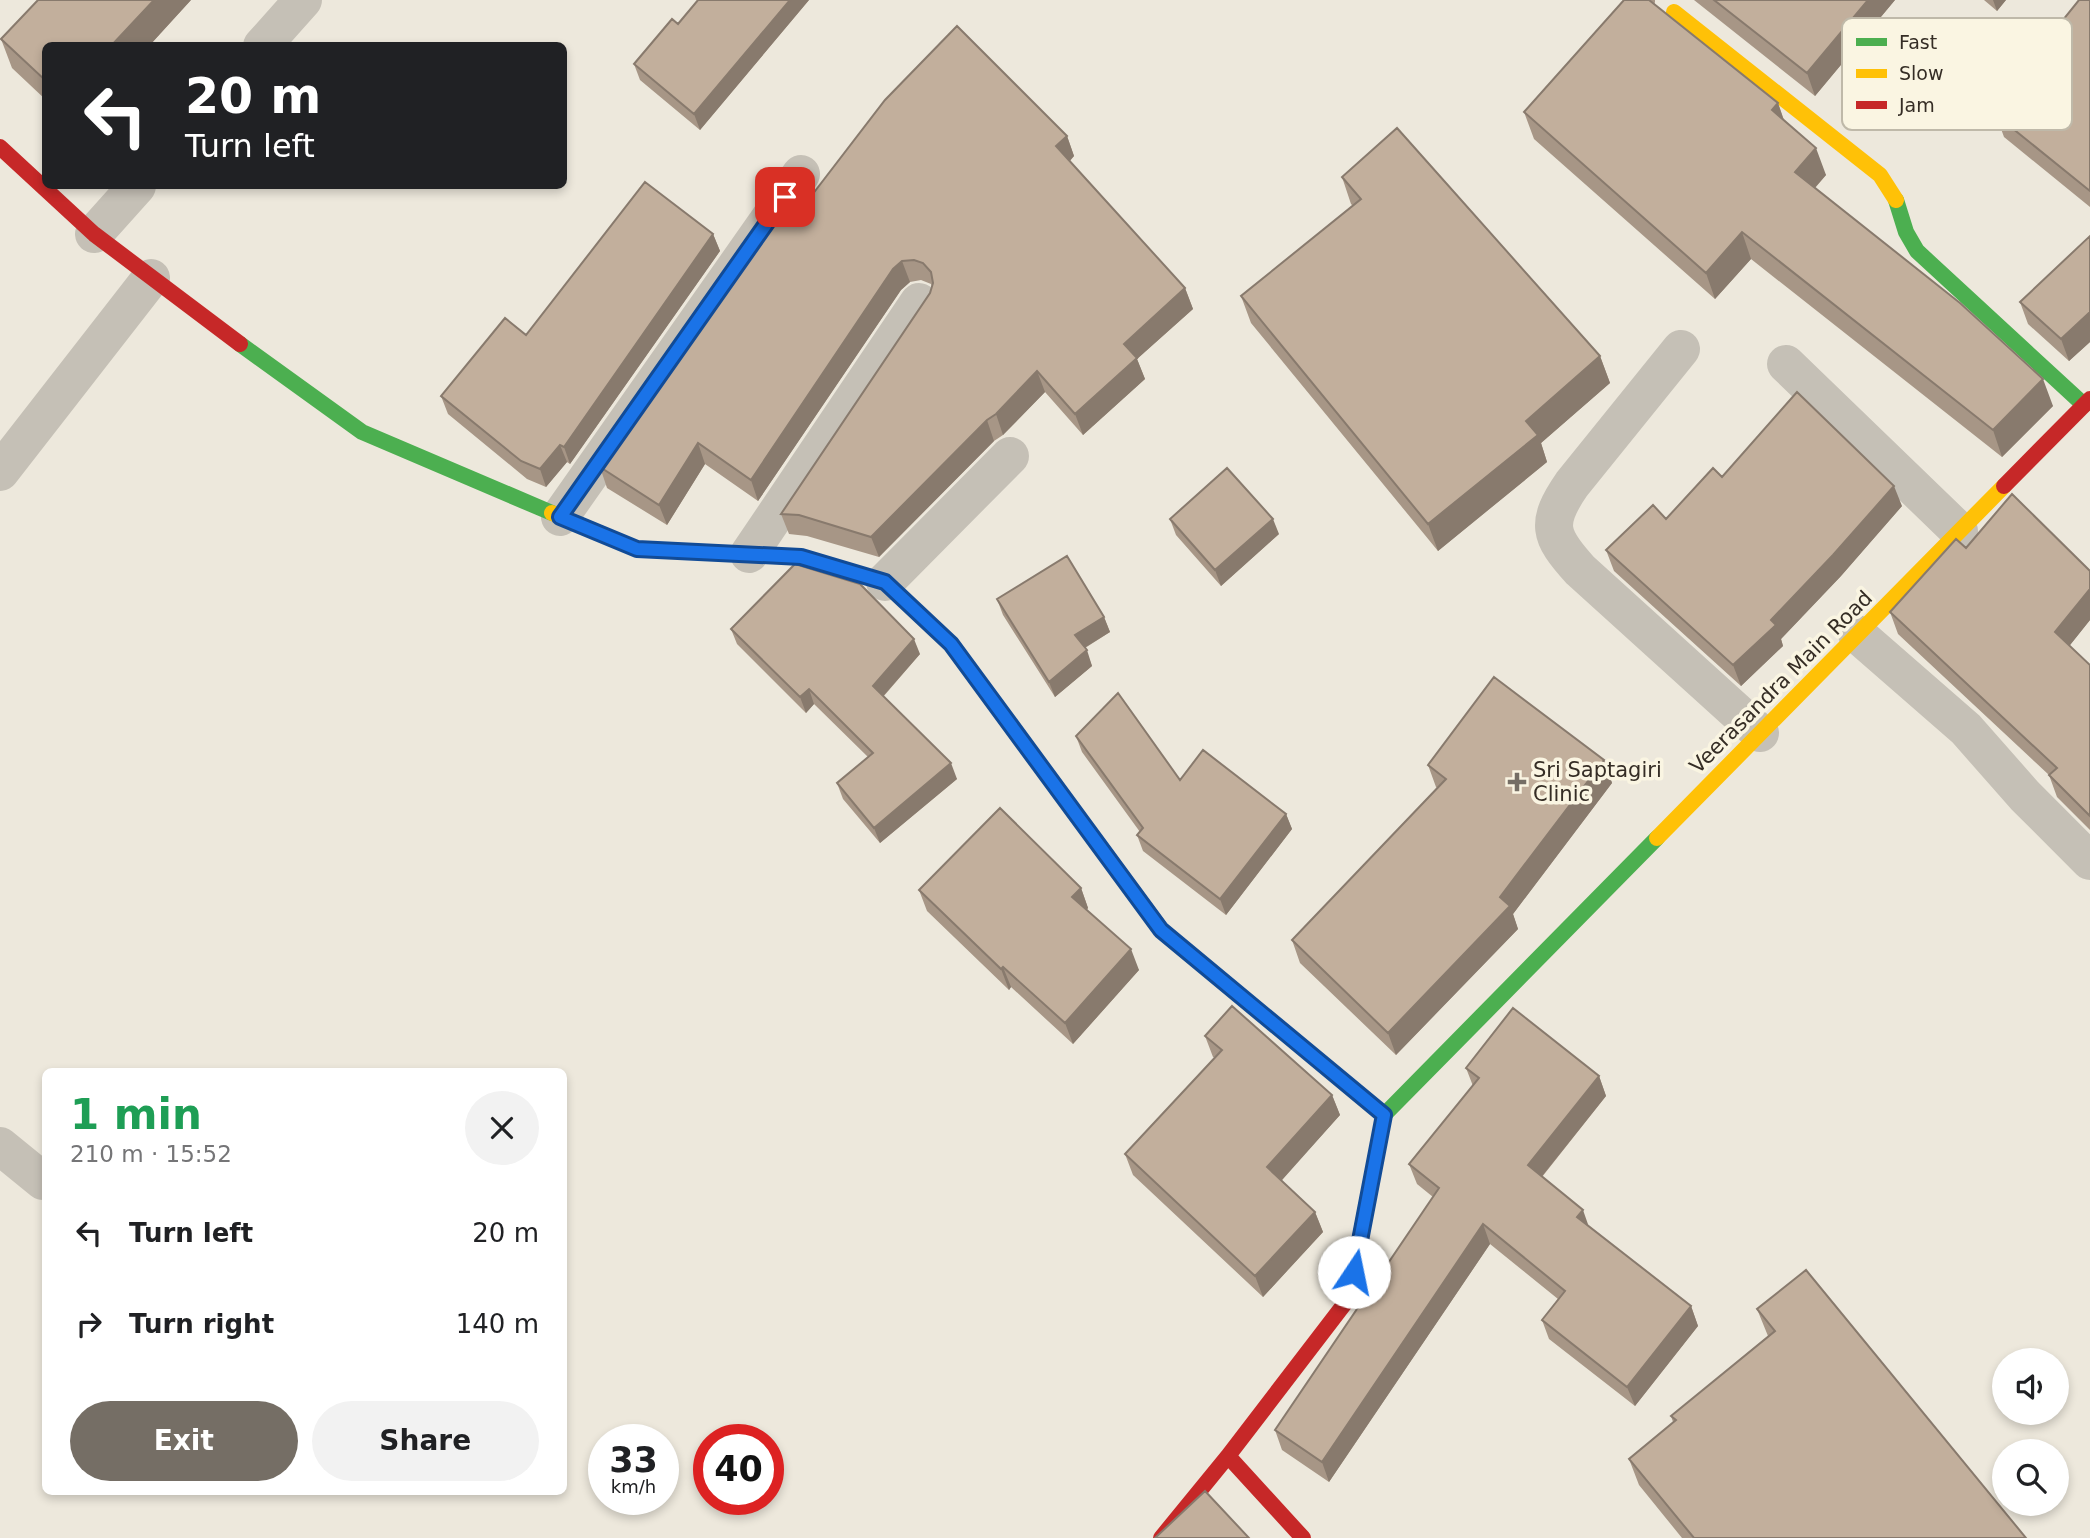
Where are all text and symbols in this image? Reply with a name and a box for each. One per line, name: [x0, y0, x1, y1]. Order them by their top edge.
legend: [1842, 18, 2072, 130]
text: Fast: [1899, 31, 1937, 53]
text: Slow: [1899, 62, 1944, 84]
text: 20 m: [185, 68, 321, 125]
icon: left: [70, 70, 161, 161]
text: Jam: [1898, 94, 1935, 116]
text: Turn left: [185, 127, 315, 165]
pin: [755, 167, 815, 227]
icon: arrive: [766, 178, 804, 216]
street label: Veerasandra Main Road: [1685, 586, 1877, 778]
place label: Sri Saptagiri Clinic: [1533, 758, 1662, 806]
marker: Sri Saptagiri Clinic: [1507, 772, 1527, 792]
text: 1 min: [70, 1090, 202, 1139]
button: close: [465, 1091, 539, 1165]
text: 210 m · 15:52: [70, 1141, 232, 1167]
icon: left: [70, 1214, 108, 1252]
text: Turn left: [129, 1218, 253, 1248]
text: 20 m: [472, 1218, 539, 1248]
position arrow: [1317, 1235, 1391, 1309]
icon: right: [70, 1305, 108, 1343]
text: Turn right: [129, 1309, 274, 1339]
text: 140 m: [456, 1309, 539, 1339]
map controls: [1992, 1348, 2069, 1516]
button: sound: [1992, 1348, 2069, 1425]
button: Exit: [70, 1401, 298, 1481]
button: Share: [312, 1401, 539, 1481]
speed limit sign: 40: [693, 1424, 784, 1515]
button: search: [1992, 1439, 2069, 1516]
text: 33: [609, 1440, 658, 1480]
text: km/h: [611, 1476, 656, 1497]

